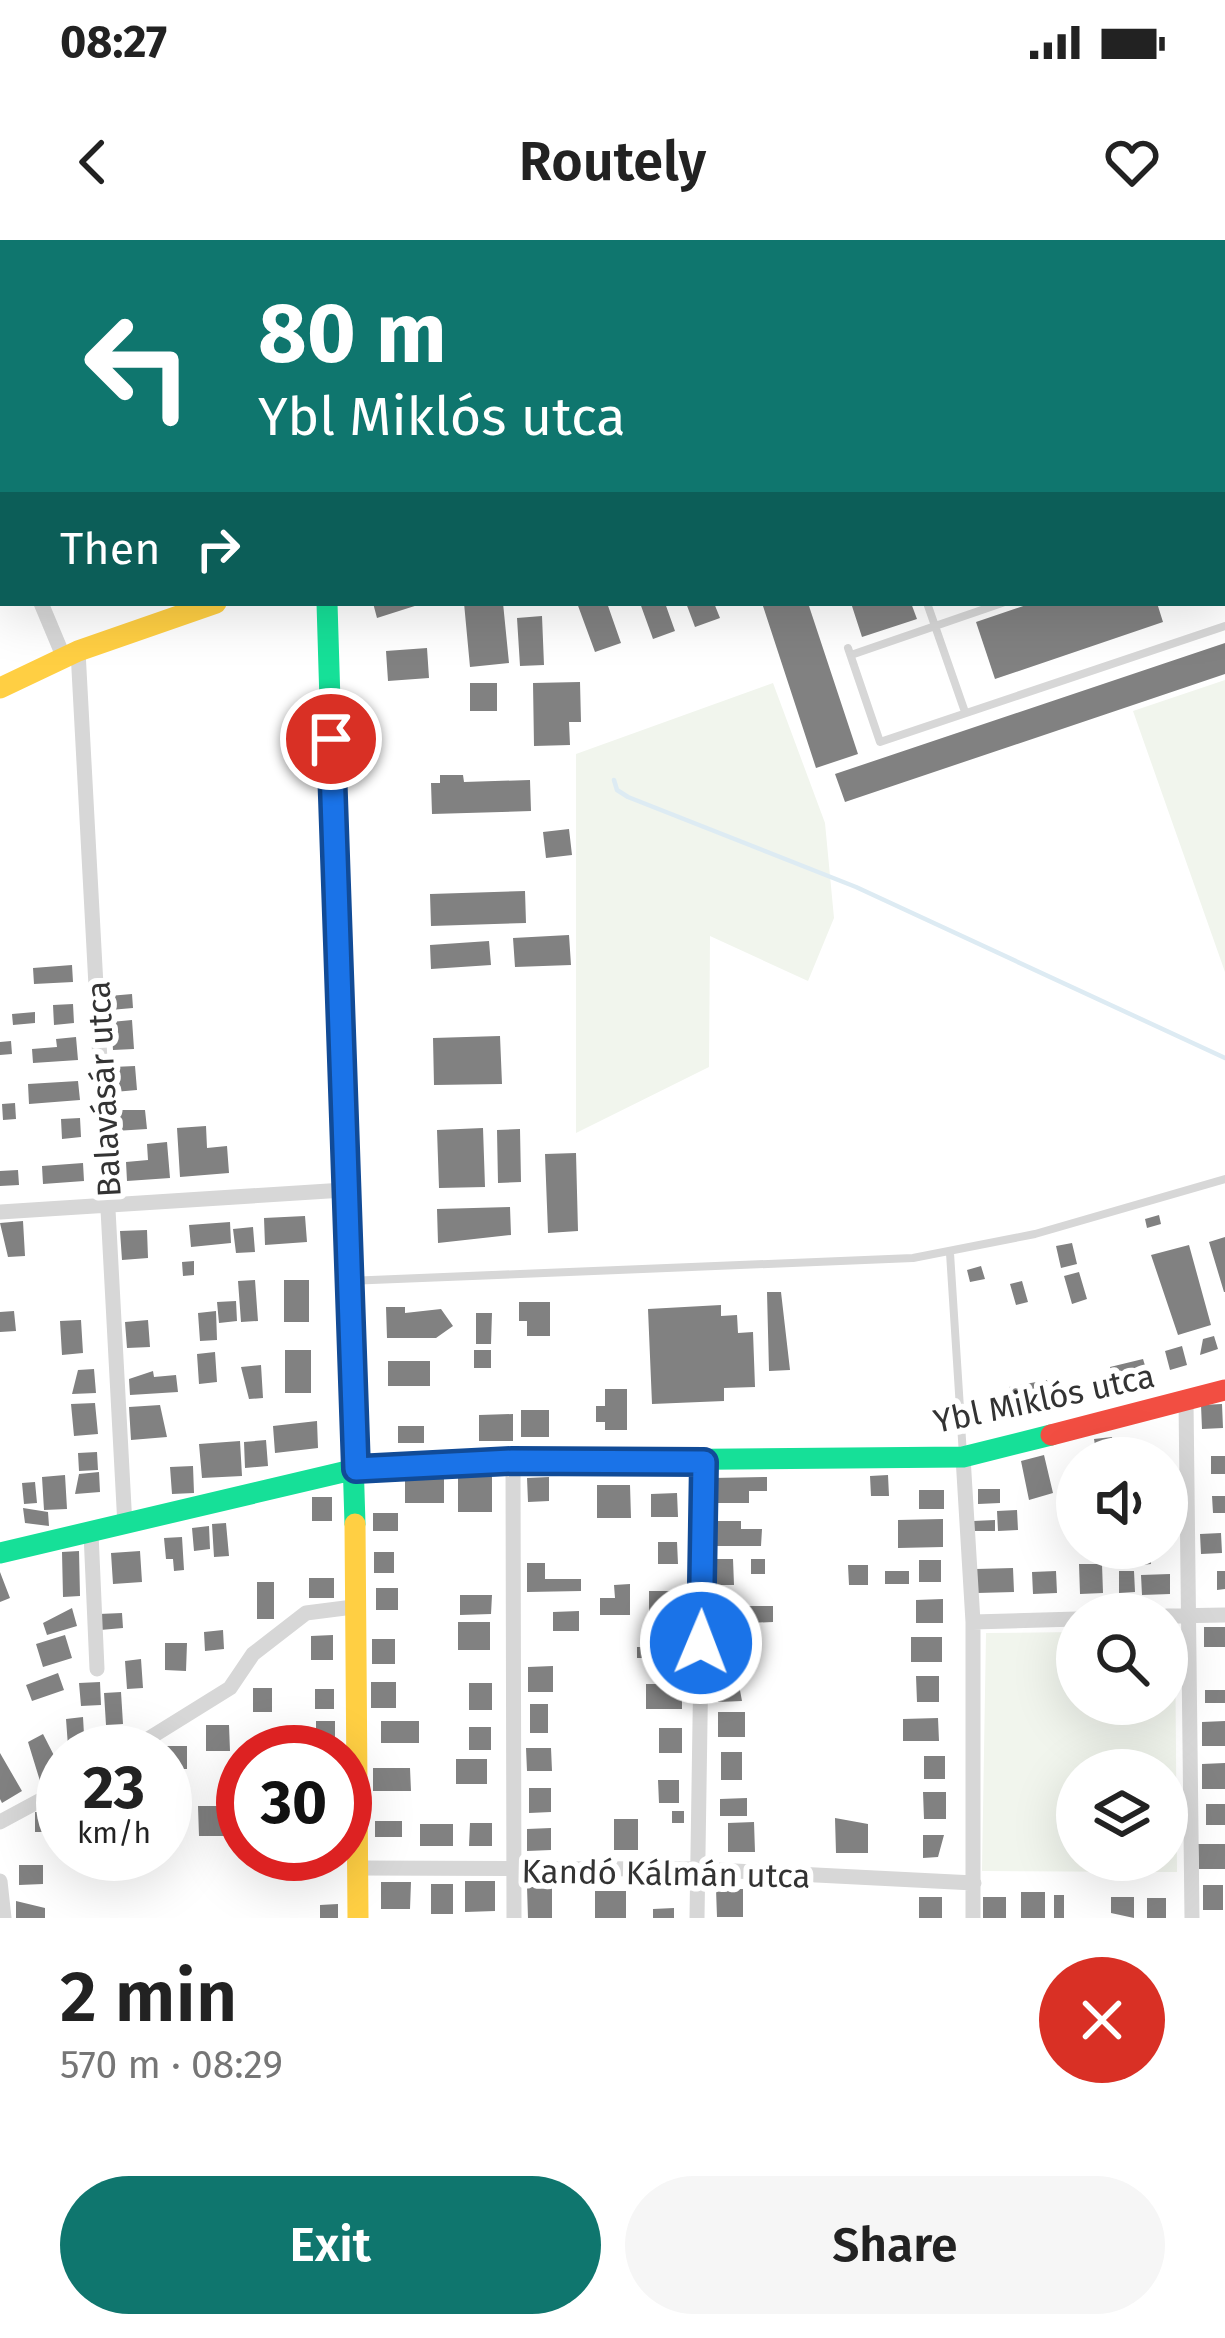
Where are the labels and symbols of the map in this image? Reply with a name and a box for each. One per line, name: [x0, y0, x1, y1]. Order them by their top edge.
pin: [280, 688, 382, 790]
street label: Balavásár utca: [78, 980, 130, 1198]
street label: Ybl Miklós utca: [930, 1356, 1158, 1442]
position arrow: [638, 1580, 764, 1706]
speed limit sign: 30: [216, 1725, 372, 1881]
street label: Kandó Kálmán utca: [521, 1851, 811, 1897]

